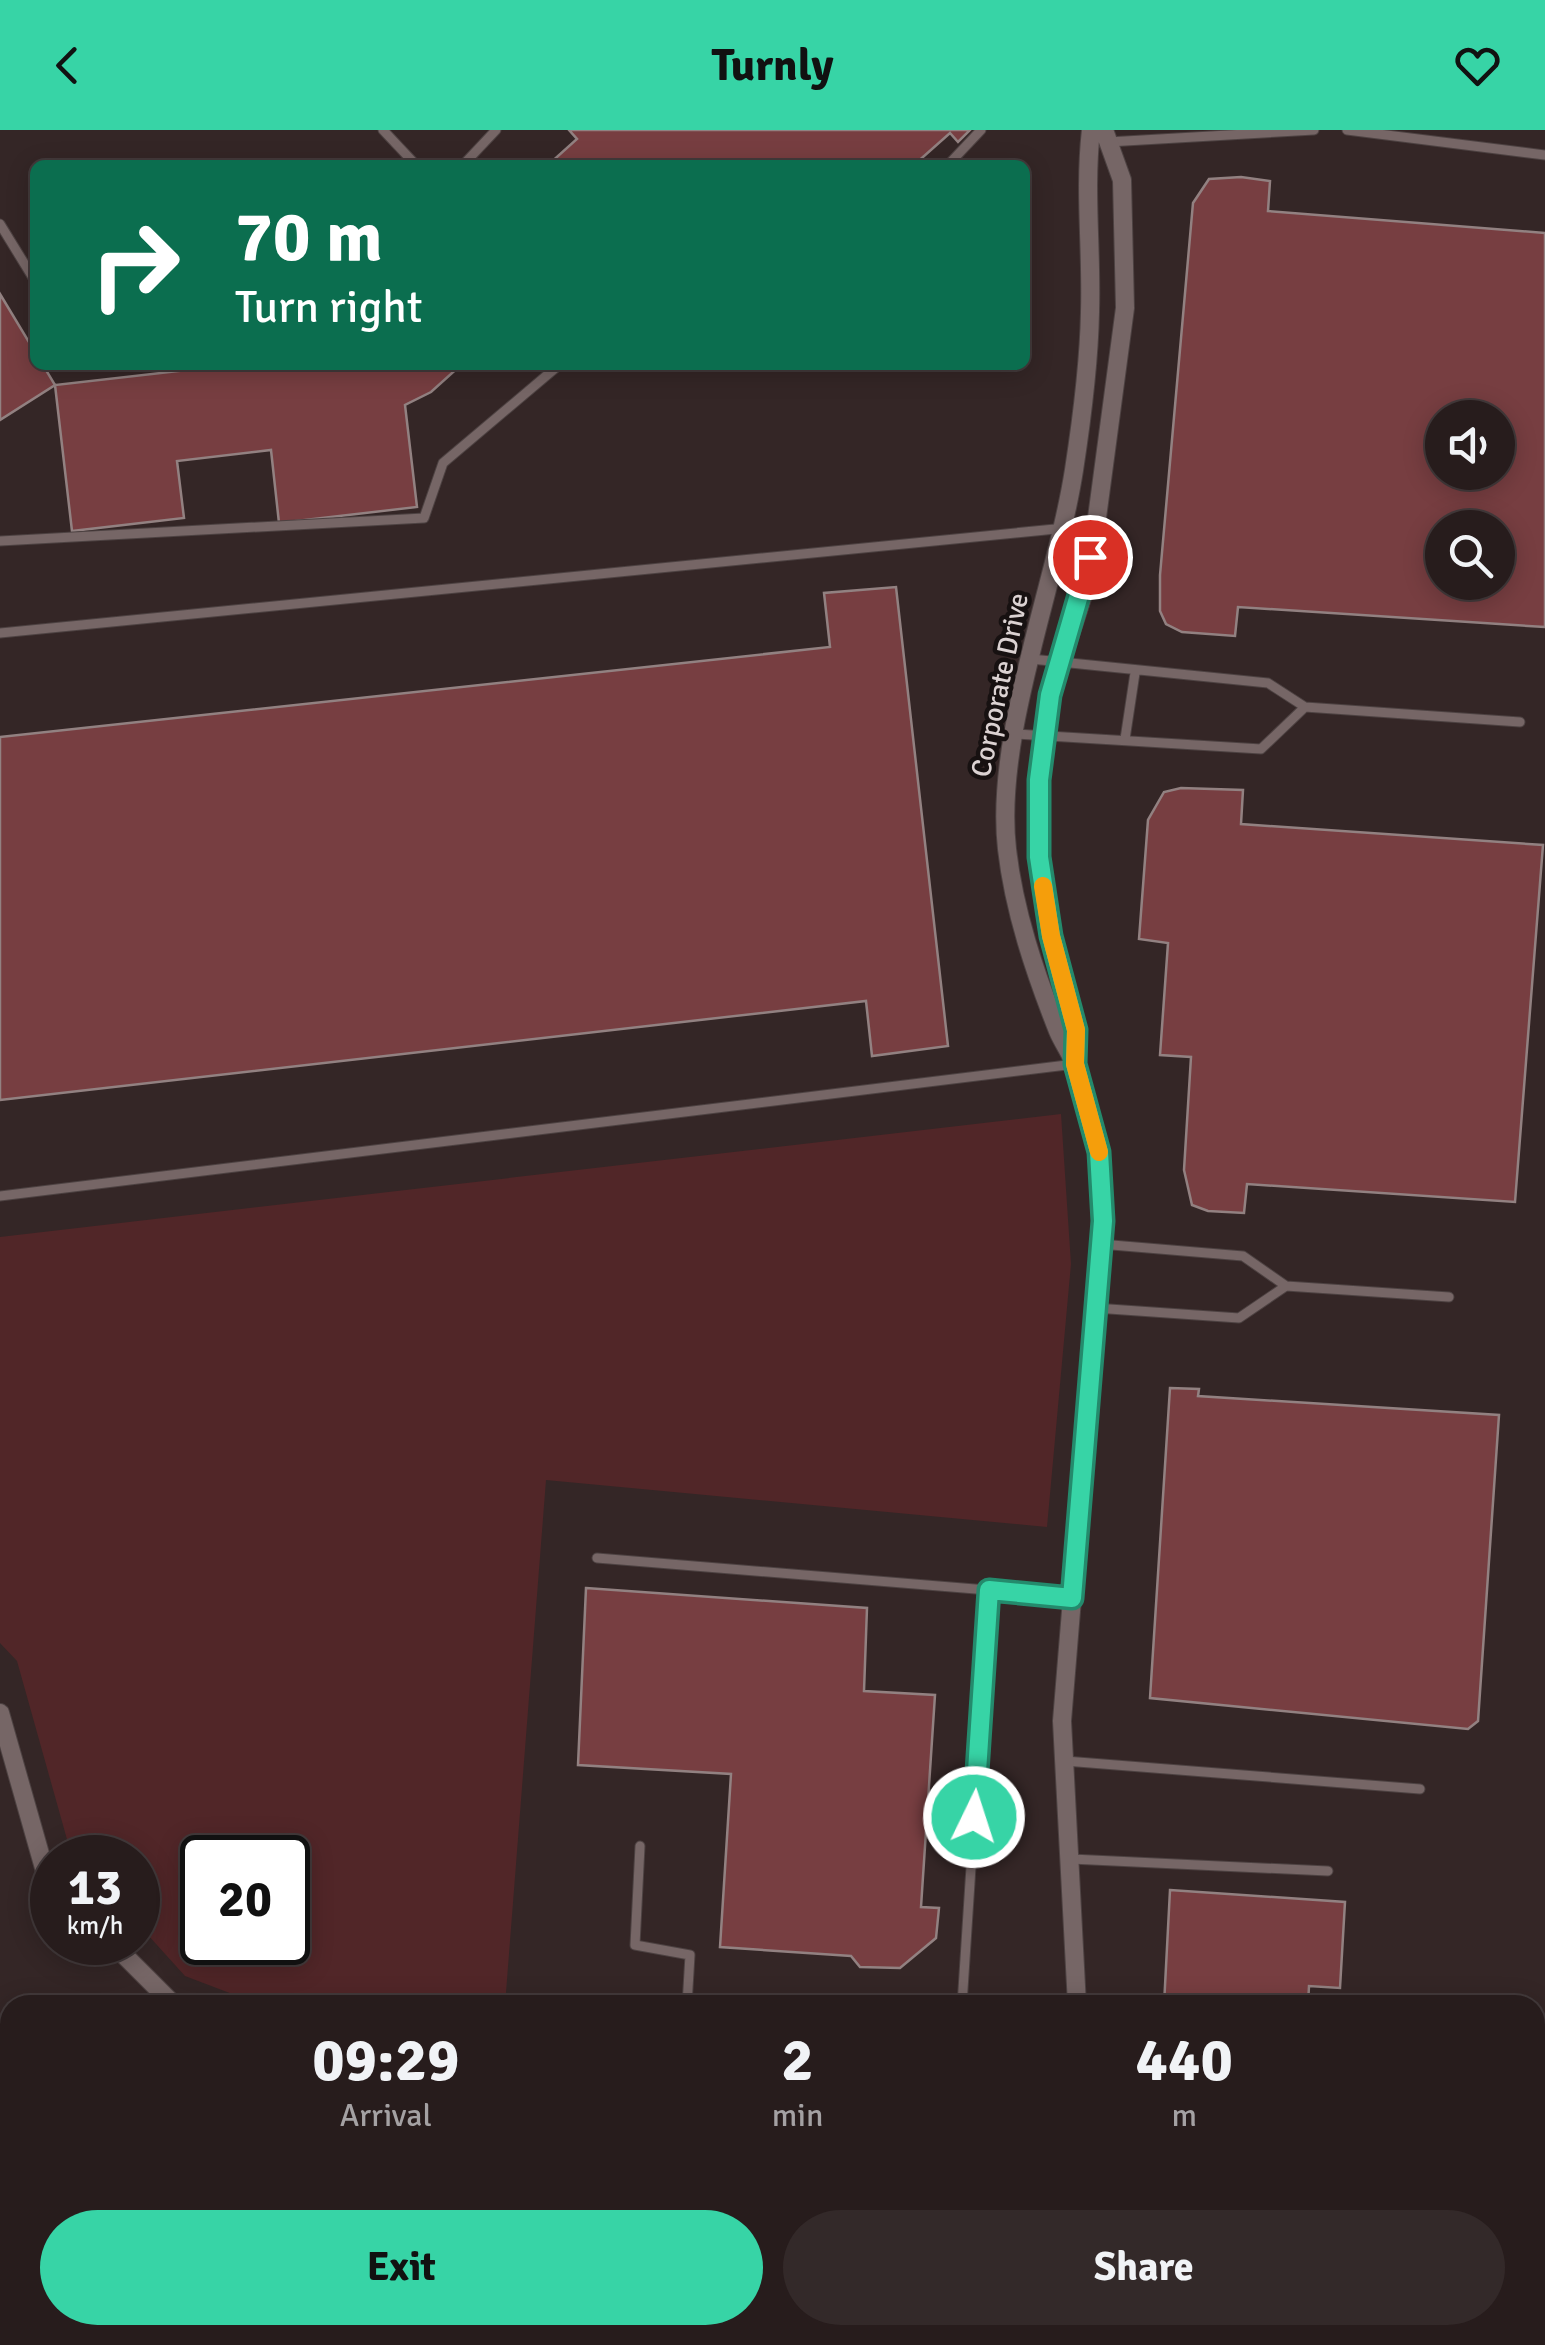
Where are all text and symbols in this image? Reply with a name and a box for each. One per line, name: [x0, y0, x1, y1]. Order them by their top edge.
icon: back: [40, 38, 95, 93]
text: Turnly: [711, 38, 834, 93]
icon: heart: [1450, 38, 1505, 93]
text: 70 m: [235, 194, 383, 280]
icon: right: [70, 200, 200, 330]
text: Turn right: [235, 280, 423, 335]
map controls: [1425, 400, 1515, 600]
button: sound: [1425, 400, 1515, 490]
button: search: [1425, 510, 1515, 600]
pin: [1048, 515, 1133, 600]
icon: arrive: [1063, 530, 1118, 585]
street label: Corporate Drive: [964, 590, 1036, 780]
position arrow: [922, 1765, 1026, 1869]
speed limit sign: 20: [180, 1835, 310, 1965]
text: 13: [68, 1857, 122, 1919]
text: km/h: [67, 1910, 123, 1941]
text: 09:29: [312, 2024, 460, 2098]
text: 2: [781, 2024, 814, 2098]
text: 440: [1136, 2024, 1233, 2098]
text: Arrival: [340, 2096, 432, 2135]
text: min: [772, 2096, 823, 2135]
text: m: [1171, 2096, 1197, 2135]
button: Exit: [40, 2210, 763, 2325]
button: Share: [783, 2210, 1505, 2325]

